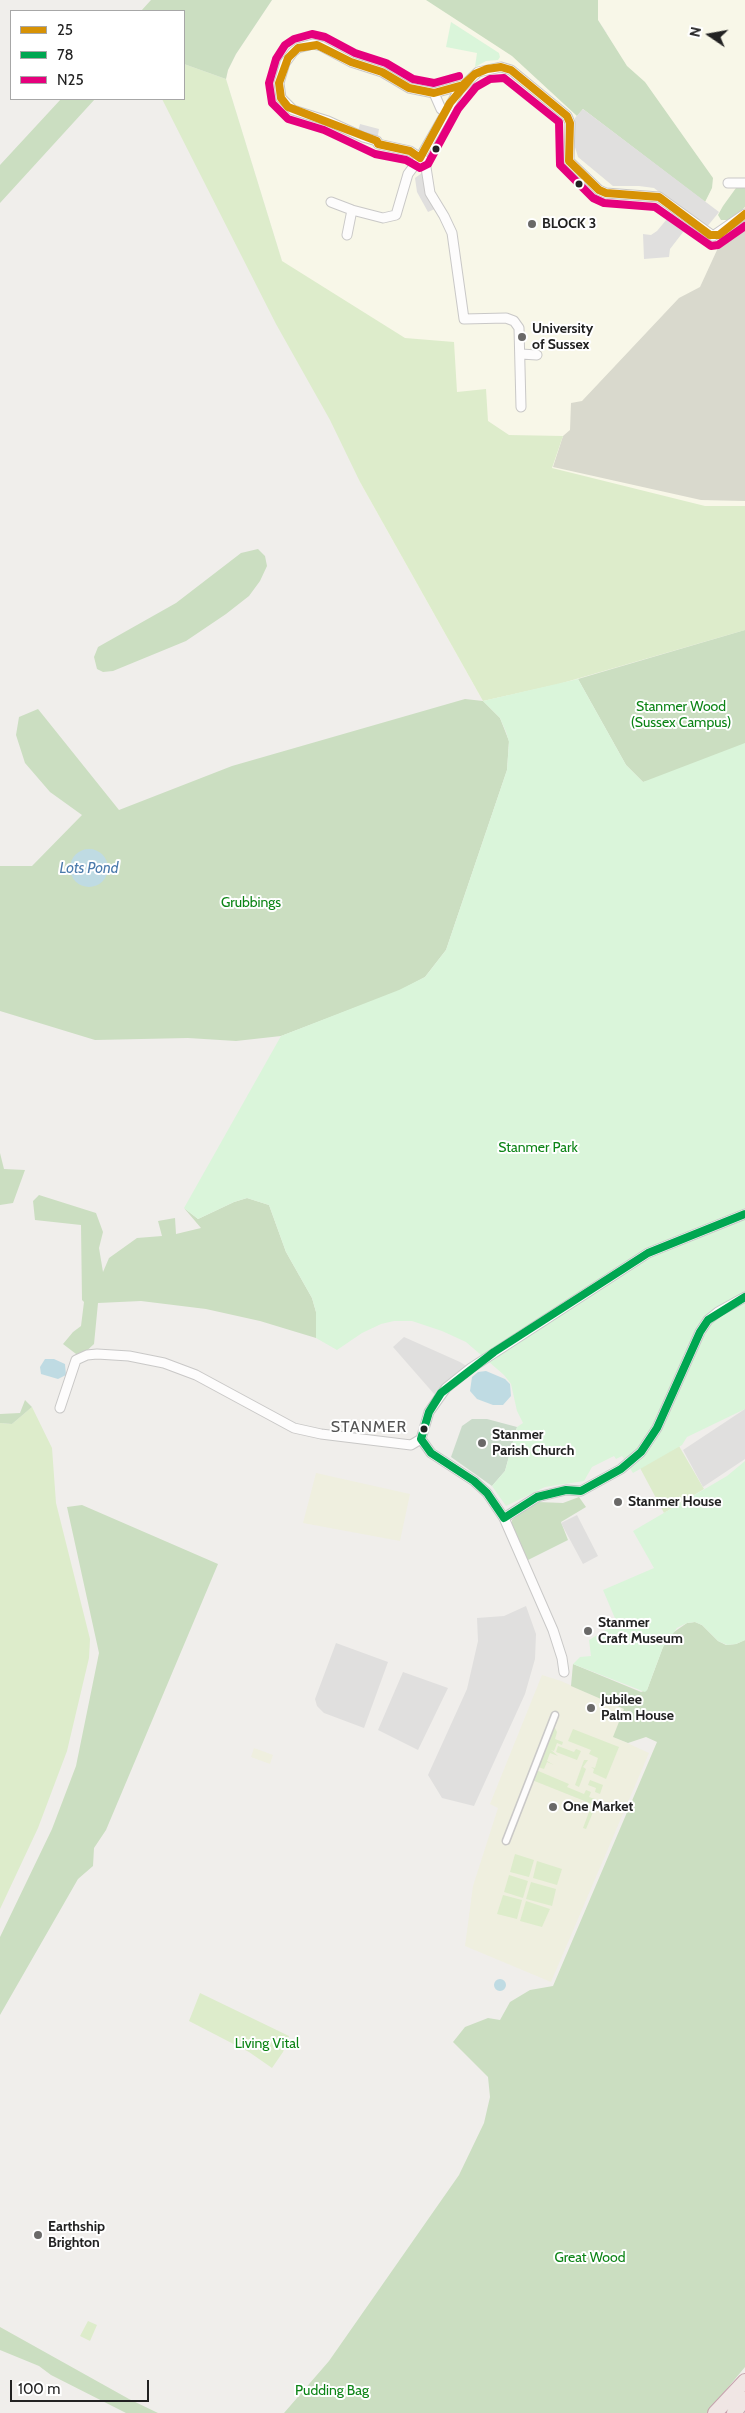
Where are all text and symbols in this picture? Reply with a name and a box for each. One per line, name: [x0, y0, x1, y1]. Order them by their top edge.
legend: [10, 10, 185, 100]
north arrow: [685, 10, 735, 60]
text: 25: [57, 21, 73, 39]
text: N: [685, 25, 705, 39]
text: 78: [57, 46, 74, 64]
text: N25: [57, 71, 84, 89]
unlabelled marker: [431, 144, 441, 154]
unlabelled marker: [574, 179, 584, 189]
place label: BLOCK 3: [542, 216, 596, 232]
marker: BLOCK 3: [526, 218, 538, 230]
place label: University of Sussex: [532, 321, 593, 354]
marker: University of Sussex: [516, 331, 528, 343]
park label: Stanmer Wood (Sussex Campus): [631, 699, 731, 732]
water label: Lots Pond: [59, 860, 119, 878]
park label: Grubbings: [221, 895, 281, 911]
park label: Stanmer Park: [498, 1140, 578, 1156]
district label: STANMER: [330, 1417, 408, 1437]
unlabelled marker: [419, 1424, 429, 1434]
place label: Stanmer Parish Church: [492, 1427, 574, 1460]
marker: Stanmer Parish Church: [476, 1437, 488, 1449]
place label: Stanmer House: [628, 1494, 721, 1510]
marker: Stanmer House: [612, 1496, 624, 1508]
place label: Stanmer Craft Museum: [598, 1615, 683, 1648]
marker: Stanmer Craft Museum: [582, 1625, 594, 1637]
place label: Jubilee Palm House: [601, 1692, 674, 1724]
marker: Jubilee Palm House: [585, 1702, 597, 1714]
place label: One Market: [563, 1799, 633, 1815]
marker: One Market: [547, 1801, 559, 1813]
park label: Living Vital: [235, 2036, 299, 2052]
place label: Earthship Brighton: [48, 2219, 105, 2252]
marker: Earthship Brighton: [32, 2229, 44, 2241]
park label: Great Wood: [554, 2250, 626, 2266]
scale bar: [12, 2370, 151, 2402]
text: 100 m: [18, 2380, 60, 2398]
park label: Pudding Bag: [295, 2383, 369, 2399]

